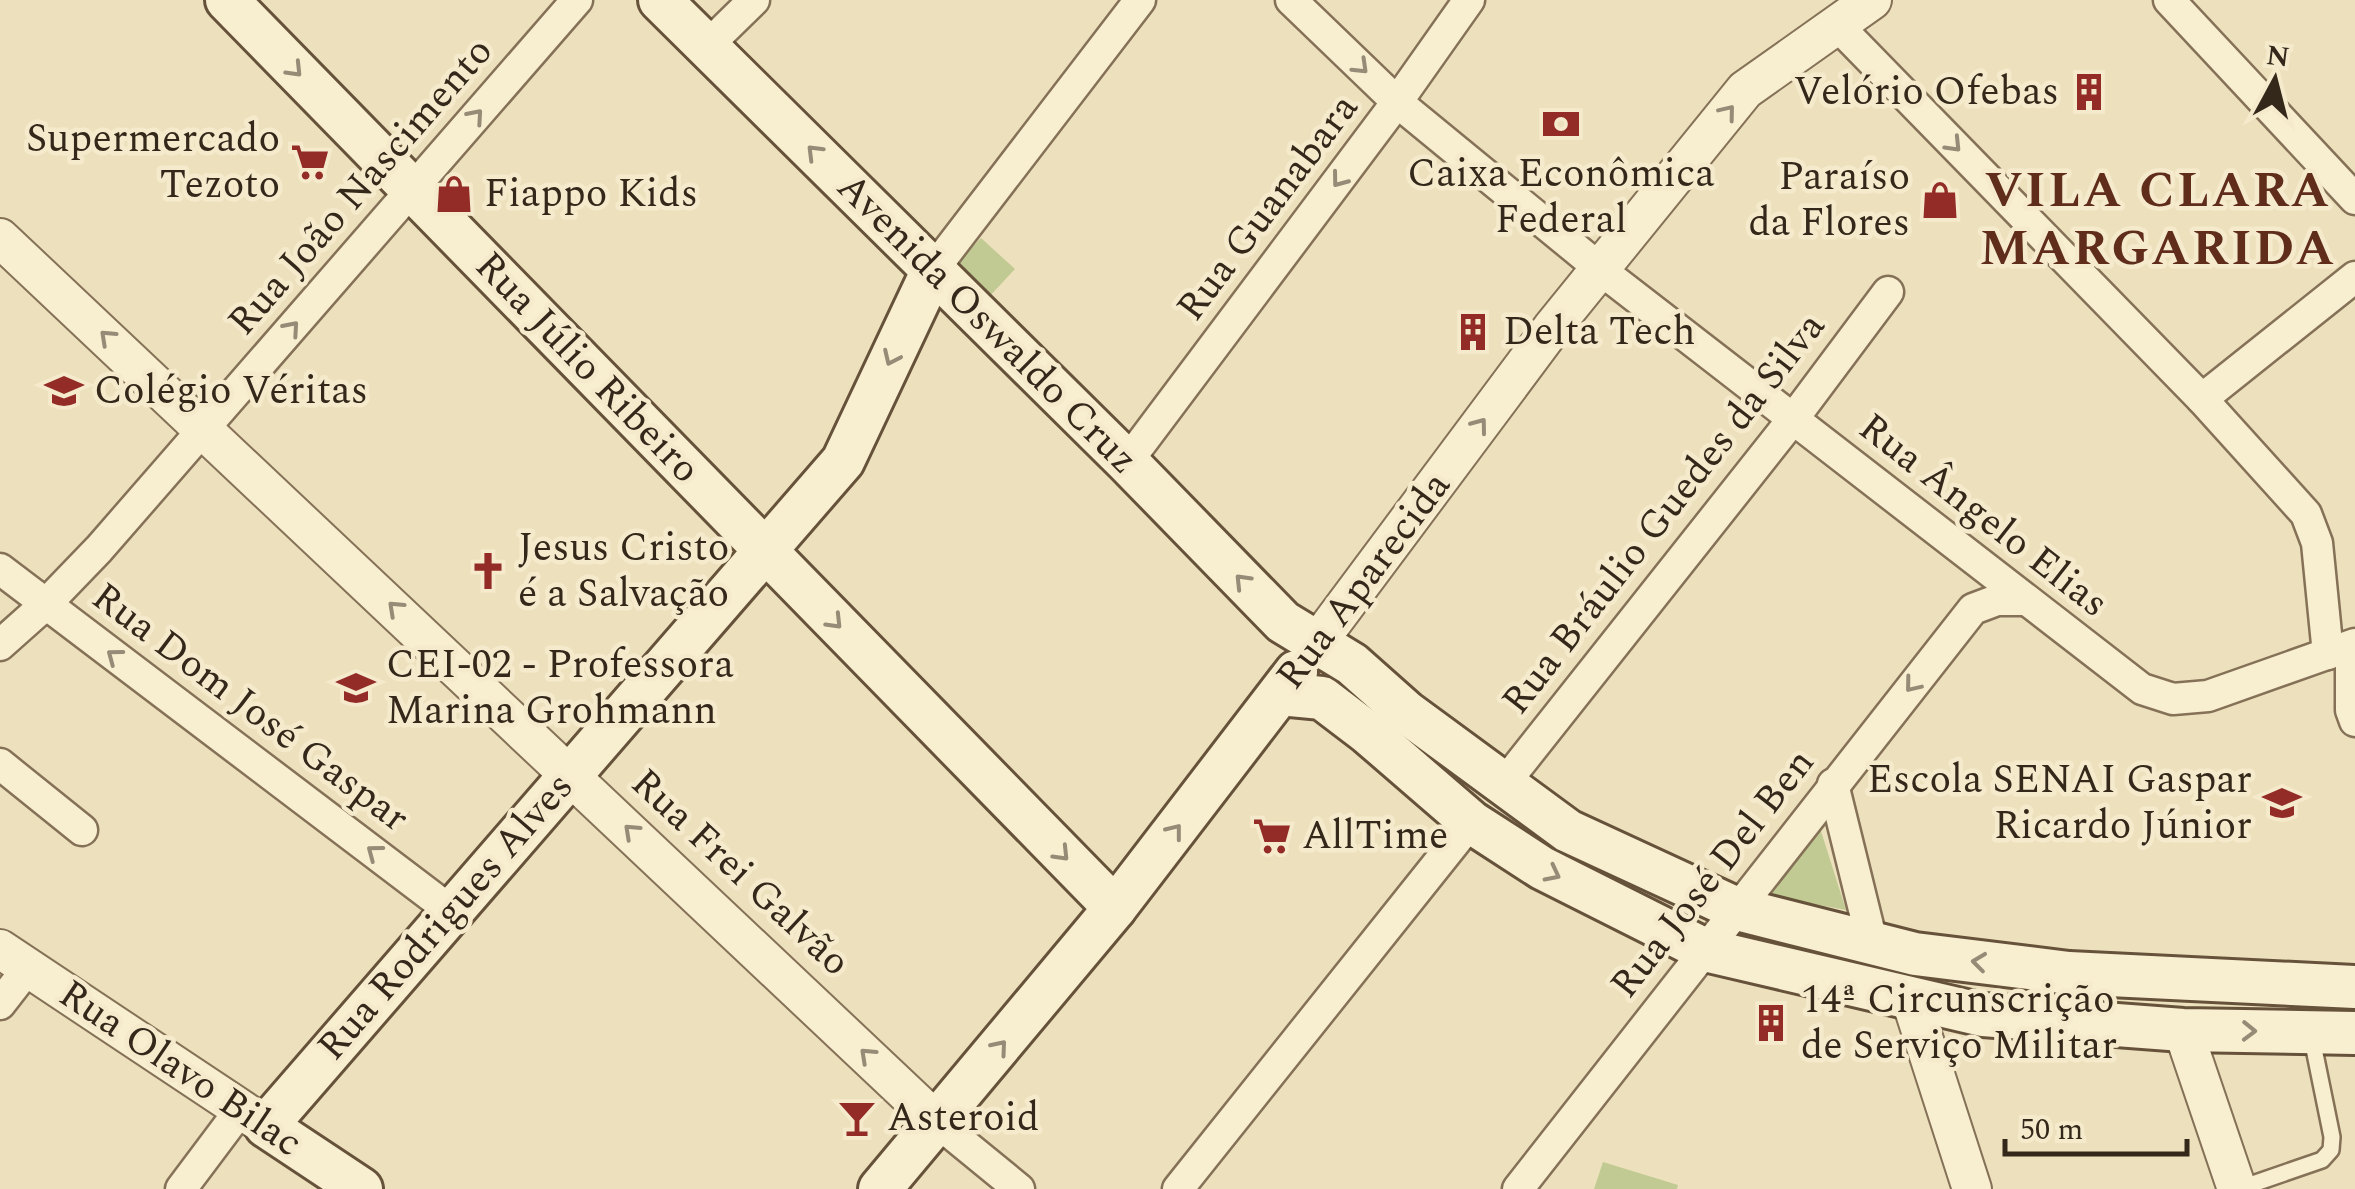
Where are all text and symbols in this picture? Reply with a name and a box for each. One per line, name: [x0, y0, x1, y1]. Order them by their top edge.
street label: Rua João Nascimento: [214, 24, 508, 350]
north arrow: [2225, 30, 2325, 130]
text: N: [2264, 34, 2292, 79]
one-way arrow: [1350, 56, 1368, 74]
one-way arrow: [284, 58, 302, 76]
place label: Velório Ofebas: [1794, 62, 2059, 123]
building icon: Velório Ofebas: [2068, 71, 2110, 113]
street label: Rua Guanabara: [1162, 81, 1374, 335]
bank icon: Caixa Econômica Federal: [1540, 103, 1582, 145]
one-way arrow: [1716, 105, 1734, 123]
place label: Supermercado Tezoto: [26, 109, 280, 216]
one-way arrow: [465, 109, 483, 127]
one-way arrow: [1942, 133, 1960, 151]
supermarket icon: Supermercado Tezoto: [289, 141, 331, 183]
place label: Caixa Econômica Federal: [1407, 144, 1715, 251]
one-way arrow: [807, 146, 825, 164]
place label: Paraíso da Flores: [1748, 147, 1910, 254]
district label: VILA CLARA MARGARIDA: [1979, 153, 2337, 287]
street label: Avenida Oswaldo Cruz: [822, 159, 1152, 489]
place label: Fiappo Kids: [484, 164, 698, 225]
one-way arrow: [1333, 169, 1350, 187]
shop icon: Fiappo Kids: [433, 173, 475, 215]
shop icon: Paraíso da Flores: [1919, 179, 1961, 221]
street label: Rua Júlio Ribeiro: [460, 238, 714, 498]
street label: Rua Bráulio Guedes da Silva: [1487, 299, 1841, 728]
place label: Delta Tech: [1503, 302, 1696, 363]
building icon: Delta Tech: [1452, 311, 1494, 353]
one-way arrow: [280, 321, 298, 340]
one-way arrow: [100, 331, 118, 349]
one-way arrow: [884, 348, 904, 366]
place label: Colégio Véritas: [94, 361, 368, 422]
school or university icon: Colégio Véritas: [43, 370, 85, 412]
street label: Rua Ângelo Elias: [1845, 399, 2121, 633]
one-way arrow: [1468, 418, 1485, 436]
street label: Rua Aparecida: [1261, 459, 1467, 703]
place label: Jesus Cristo é a Salvação: [518, 518, 729, 625]
church icon: Jesus Cristo é a Salvação: [467, 550, 509, 592]
street label: Rua Dom José Gaspar: [78, 568, 422, 848]
one-way arrow: [1236, 574, 1254, 592]
one-way arrow: [388, 602, 406, 620]
one-way arrow: [823, 610, 841, 628]
place label: CEI-02 - Professora Marina Grohmann: [386, 635, 734, 742]
one-way arrow: [108, 650, 126, 667]
school or university icon: CEI-02 - Professora Marina Grohmann: [335, 667, 377, 709]
one-way arrow: [1906, 674, 1924, 692]
street label: Rua José Del Ben: [1596, 736, 1830, 1012]
place label: Escola SENAI Gaspar Ricardo Júnior: [1867, 750, 2252, 857]
street label: Rua Frei Galvão: [616, 755, 864, 991]
street label: Rua Rodrigues Alves: [303, 759, 589, 1075]
school or university icon: Escola SENAI Gaspar Ricardo Júnior: [2261, 782, 2303, 824]
place label: AllTime: [1302, 806, 1448, 867]
supermarket icon: AllTime: [1251, 815, 1293, 857]
one-way arrow: [1163, 824, 1180, 842]
one-way arrow: [624, 825, 642, 843]
one-way arrow: [1050, 843, 1068, 861]
one-way arrow: [367, 846, 385, 863]
one-way arrow: [1543, 862, 1561, 881]
one-way arrow: [1970, 952, 1986, 973]
street label: Rua Olavo Bilac: [46, 965, 314, 1173]
place label: 14ª Circunscrição de Serviço Militar: [1801, 970, 2117, 1077]
building icon: 14ª Circunscrição de Serviço Militar: [1750, 1002, 1792, 1044]
one-way arrow: [2242, 1020, 2258, 1042]
one-way arrow: [988, 1040, 1006, 1058]
one-way arrow: [860, 1049, 878, 1067]
place label: Asteroid: [887, 1088, 1039, 1149]
scale bar: [2005, 1094, 2188, 1156]
bar icon: Asteroid: [836, 1097, 878, 1139]
text: 50 m: [2020, 1107, 2083, 1153]

